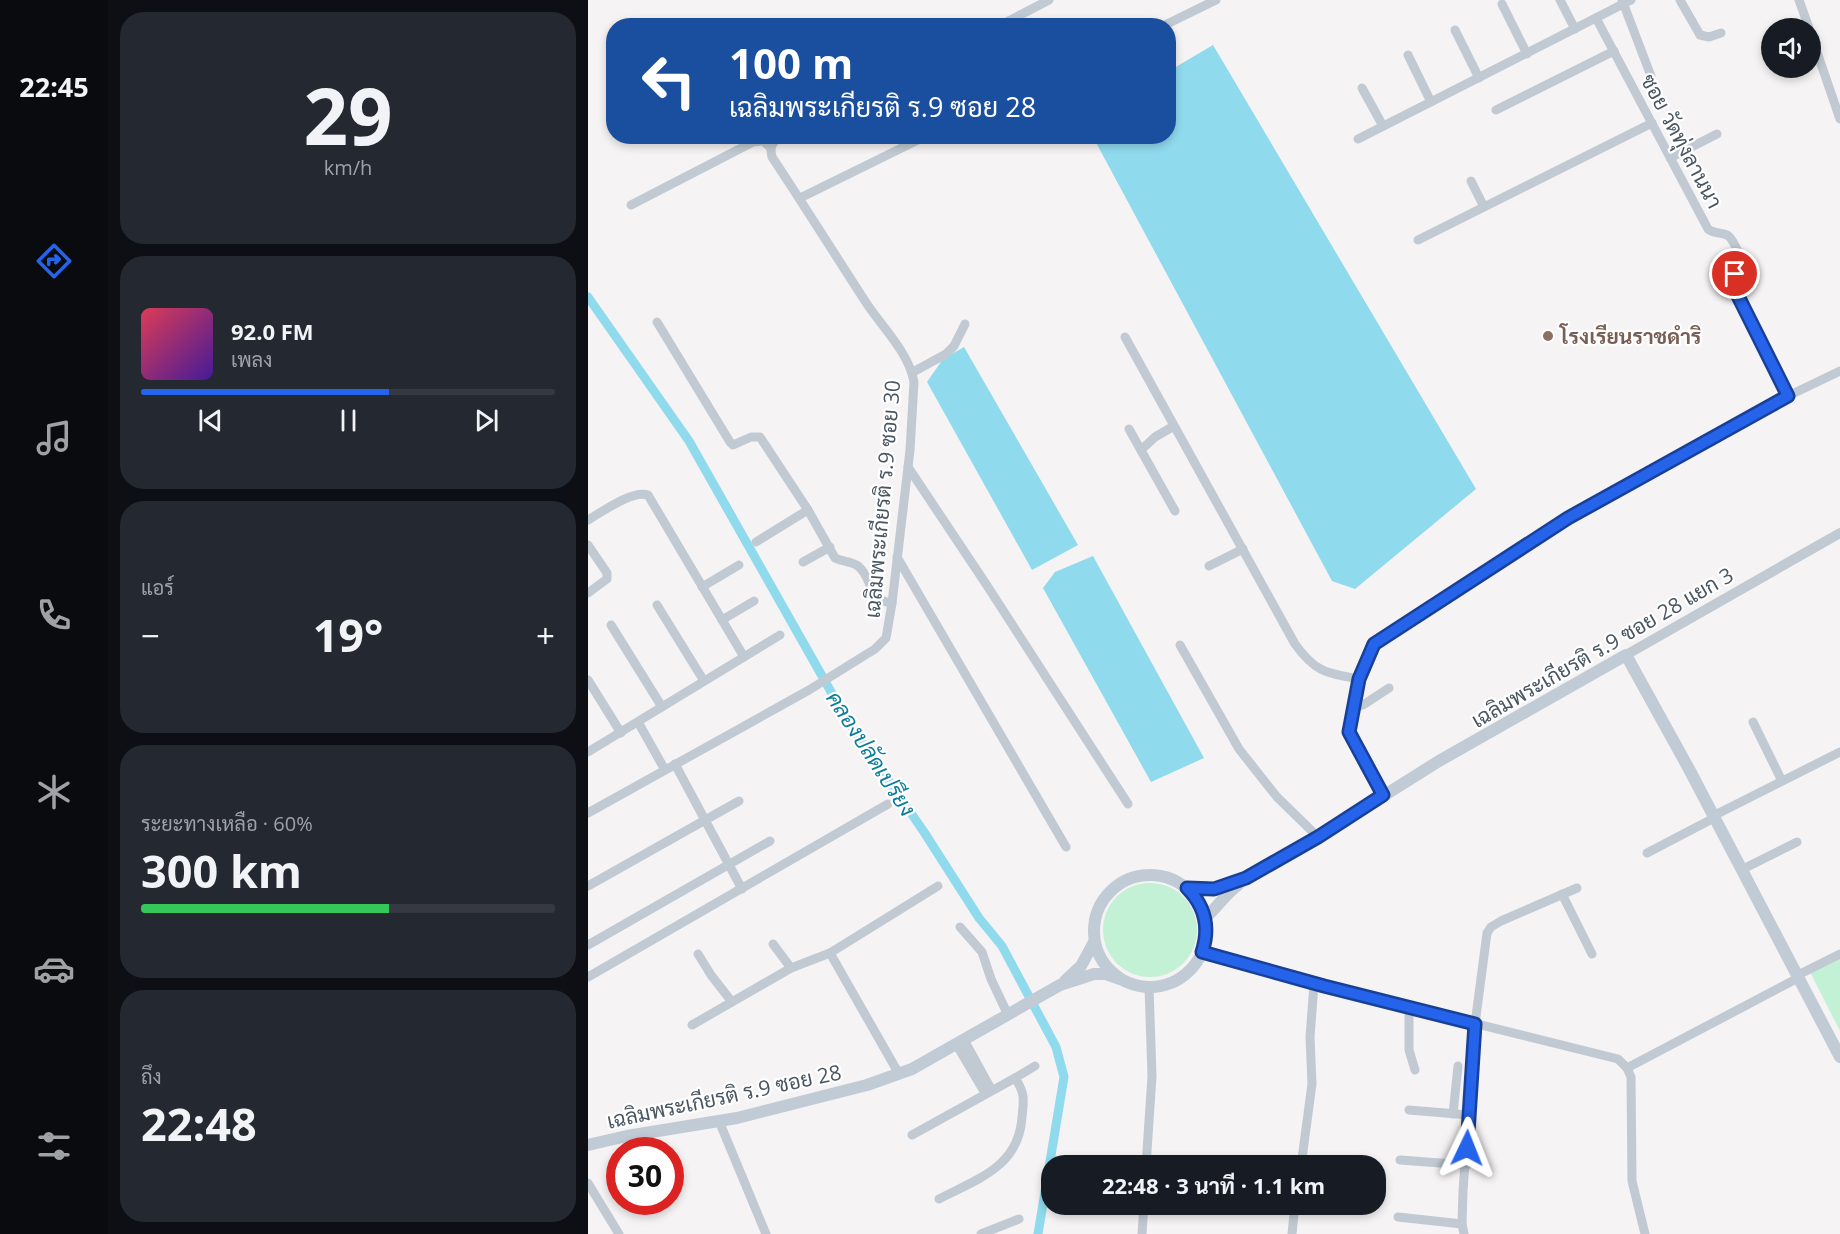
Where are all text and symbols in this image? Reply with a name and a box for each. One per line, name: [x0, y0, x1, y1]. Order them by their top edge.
map controls: [1761, 18, 1821, 78]
button: sound: [1761, 18, 1821, 78]
text: 100 m: [729, 34, 853, 91]
icon: left: [630, 42, 708, 120]
text: 29: [303, 62, 393, 168]
text: 22:45: [19, 68, 89, 105]
street label: ซอย วัดทุ่งลานนา: [1634, 69, 1729, 214]
text: เฉลิมพระเกียรติ ร.9 ซอย 28: [729, 88, 1036, 125]
text: km/h: [324, 154, 372, 181]
icon: directions: [33, 240, 75, 282]
pin: [1709, 248, 1760, 299]
icon: arrive: [1718, 257, 1751, 290]
text: 92.0 FM: [231, 316, 314, 346]
place label: โรงเรียนราชดำริ: [1558, 322, 1701, 350]
marker: โรงเรียนราชดำริ: [1541, 329, 1555, 343]
text: เพลง: [231, 346, 272, 373]
street label: เฉลิมพระเกียรติ ร.9 ซอย 30: [858, 379, 906, 619]
icon: previous: [194, 404, 227, 437]
icon: pause: [332, 404, 365, 437]
icon: next: [470, 404, 503, 437]
icon: music: [33, 417, 75, 459]
street label: เฉลิมพระเกียรติ ร.9 ซอย 28 แยก 3: [1466, 560, 1738, 734]
text: แอร์: [141, 574, 174, 601]
icon: phone: [33, 594, 75, 636]
text: 19°: [313, 604, 383, 665]
text: −: [141, 613, 160, 658]
text: +: [536, 613, 555, 658]
water label: คลองปลัดเปรียง: [820, 685, 924, 821]
icon: climate: [33, 771, 75, 813]
text: ระยะทางเหลือ · 60%: [141, 810, 313, 837]
text: 300 km: [141, 840, 302, 901]
icon: car: [33, 948, 75, 990]
street label: เฉลิมพระเกียรติ ร.9 ซอย 28: [604, 1057, 844, 1135]
text: ถึง: [141, 1063, 162, 1090]
text: 22:48: [141, 1093, 257, 1154]
position arrow: [1435, 1116, 1499, 1180]
icon: filters: [33, 1125, 75, 1167]
speed limit sign: 30: [606, 1137, 684, 1215]
text: 22:48 · 3 นาที · 1.1 km: [1102, 1170, 1325, 1200]

